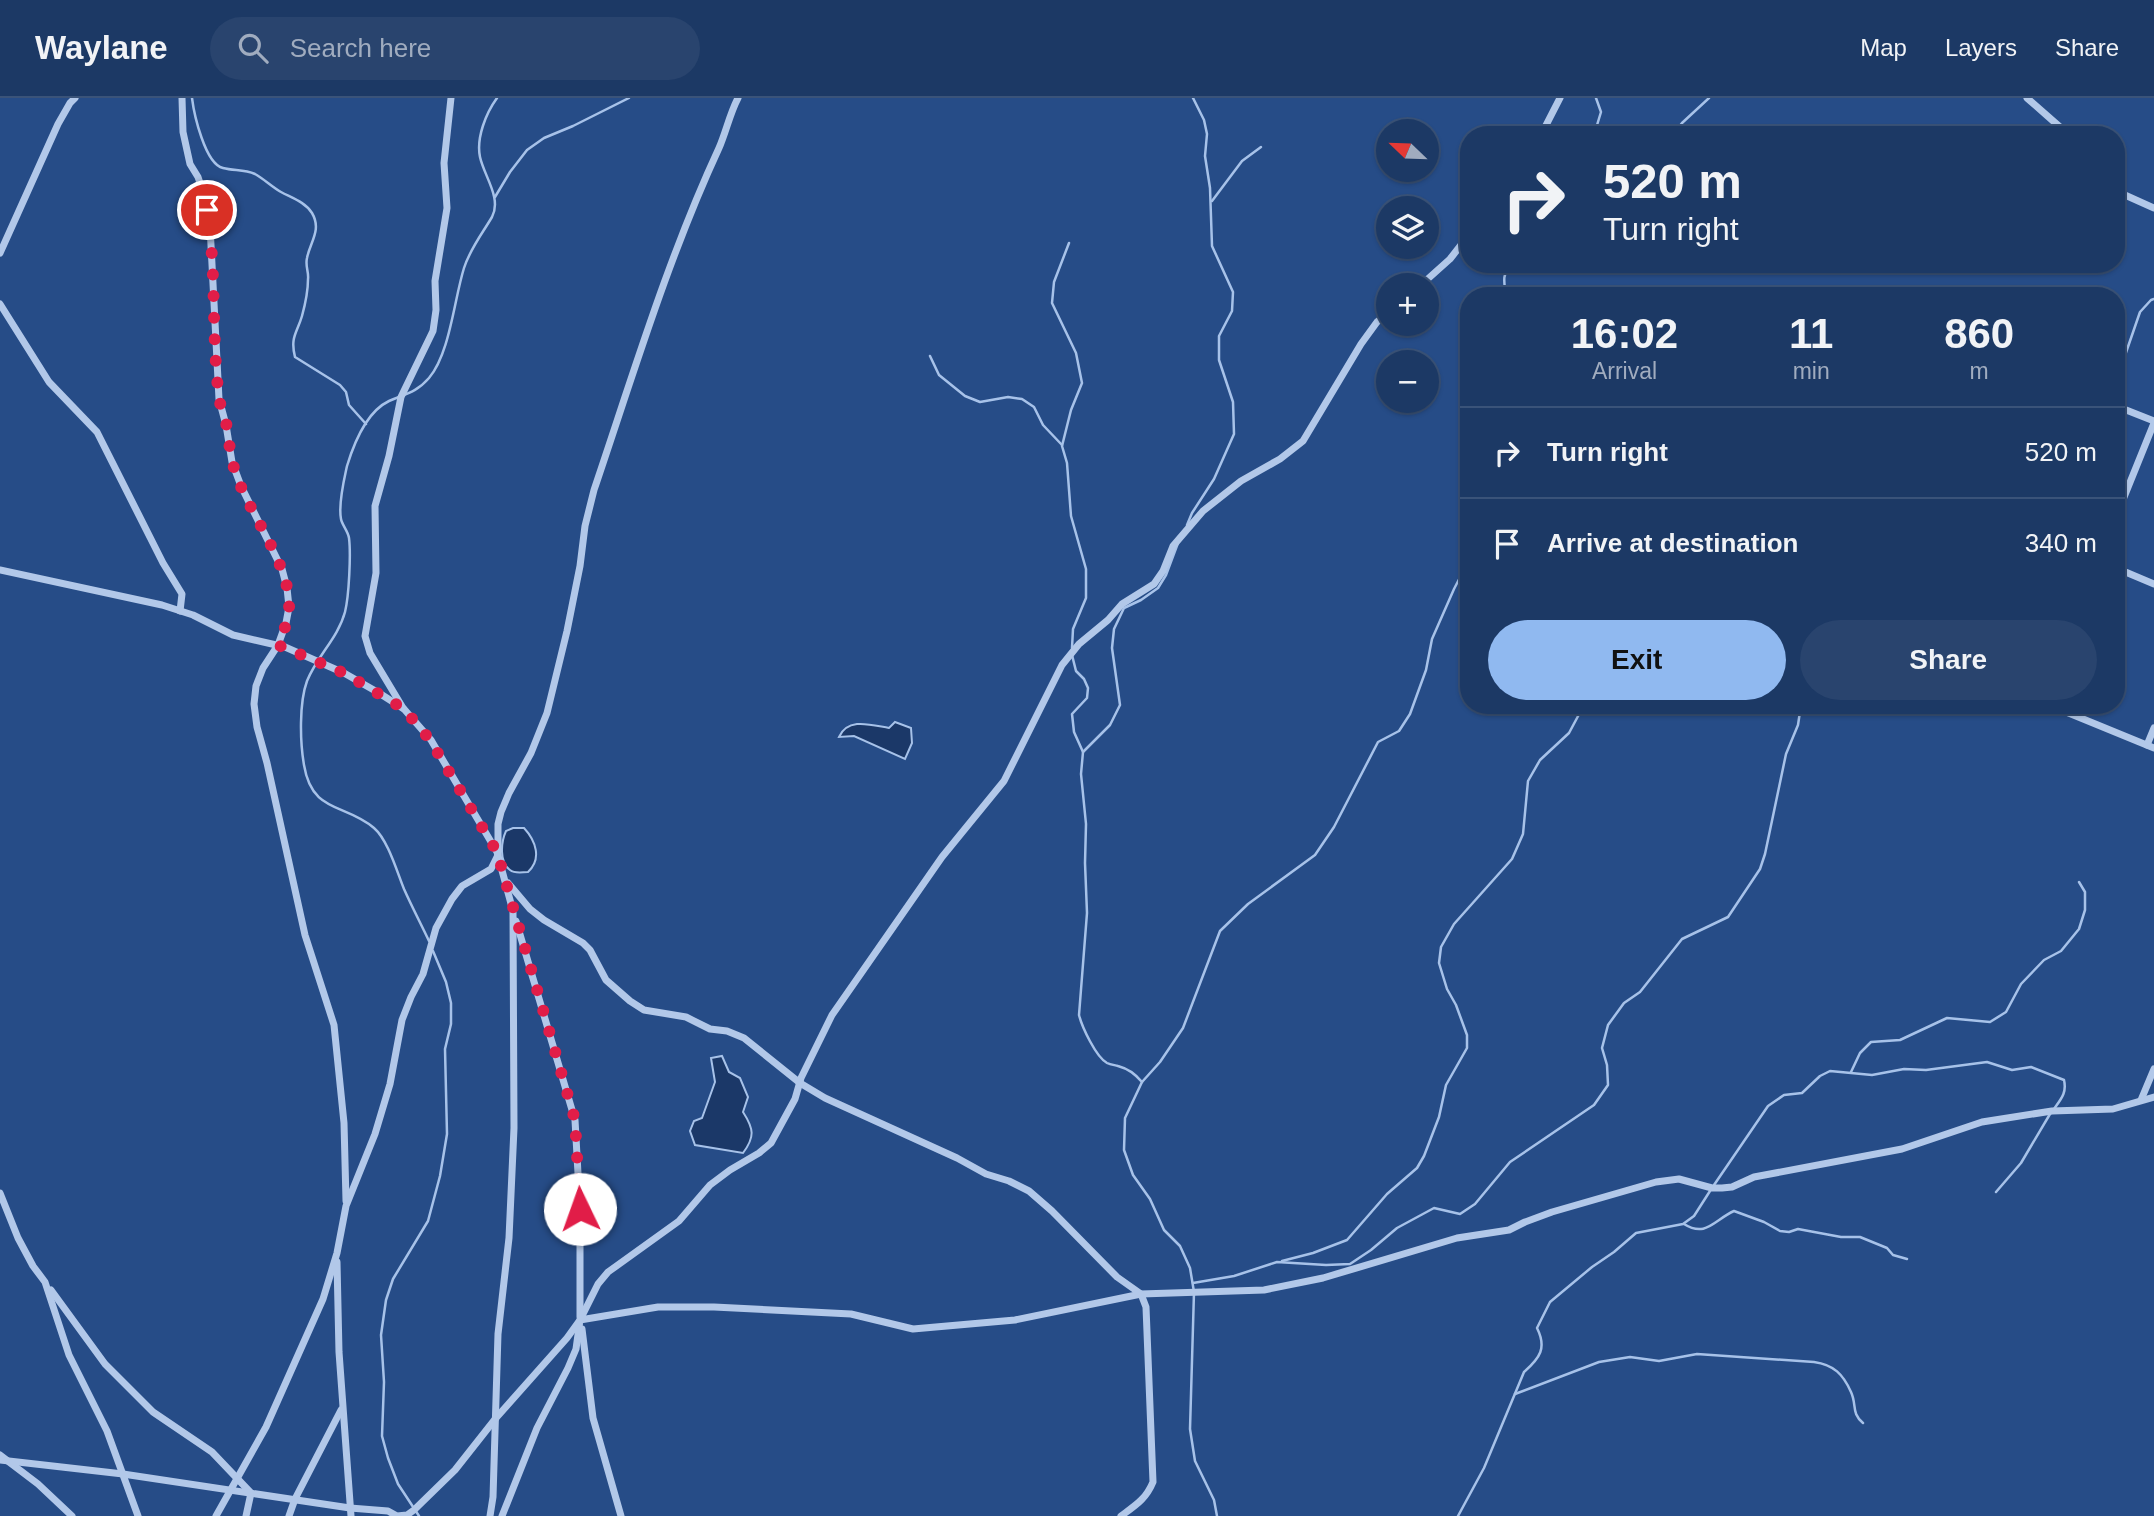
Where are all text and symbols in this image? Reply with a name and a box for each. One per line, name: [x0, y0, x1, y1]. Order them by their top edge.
search box: [210, 17, 700, 80]
text: Waylane: [35, 29, 168, 66]
icon: search: [234, 29, 272, 67]
text: Search here: [290, 33, 431, 63]
text: Map: [1860, 34, 1907, 61]
text: Layers: [1945, 34, 2017, 61]
text: Share: [2055, 34, 2119, 61]
north arrow: [1376, 119, 1438, 182]
map controls: [1376, 119, 1439, 413]
icon: right: [1488, 154, 1579, 245]
text: 520 m: [1603, 154, 1742, 208]
pin: [177, 180, 237, 240]
icon: arrive: [188, 191, 226, 229]
button: layers: [1376, 196, 1439, 259]
text: Turn right: [1603, 211, 1739, 247]
button: +: [1376, 273, 1439, 336]
text: 16:02: [1571, 310, 1678, 357]
text: 11: [1789, 310, 1833, 357]
text: 860: [1944, 310, 2014, 357]
button: −: [1376, 350, 1439, 413]
text: Arrival: [1592, 358, 1657, 384]
text: min: [1793, 358, 1830, 384]
text: m: [1970, 358, 1989, 384]
icon: right: [1488, 434, 1526, 472]
text: Turn right: [1547, 437, 1668, 467]
text: 520 m: [2025, 437, 2097, 467]
icon: arrive: [1488, 525, 1526, 563]
text: Arrive at destination: [1547, 528, 1798, 558]
text: 340 m: [2025, 528, 2097, 558]
button: Exit: [1488, 620, 1786, 700]
button: Share: [1800, 620, 2097, 700]
position arrow: [543, 1172, 617, 1246]

